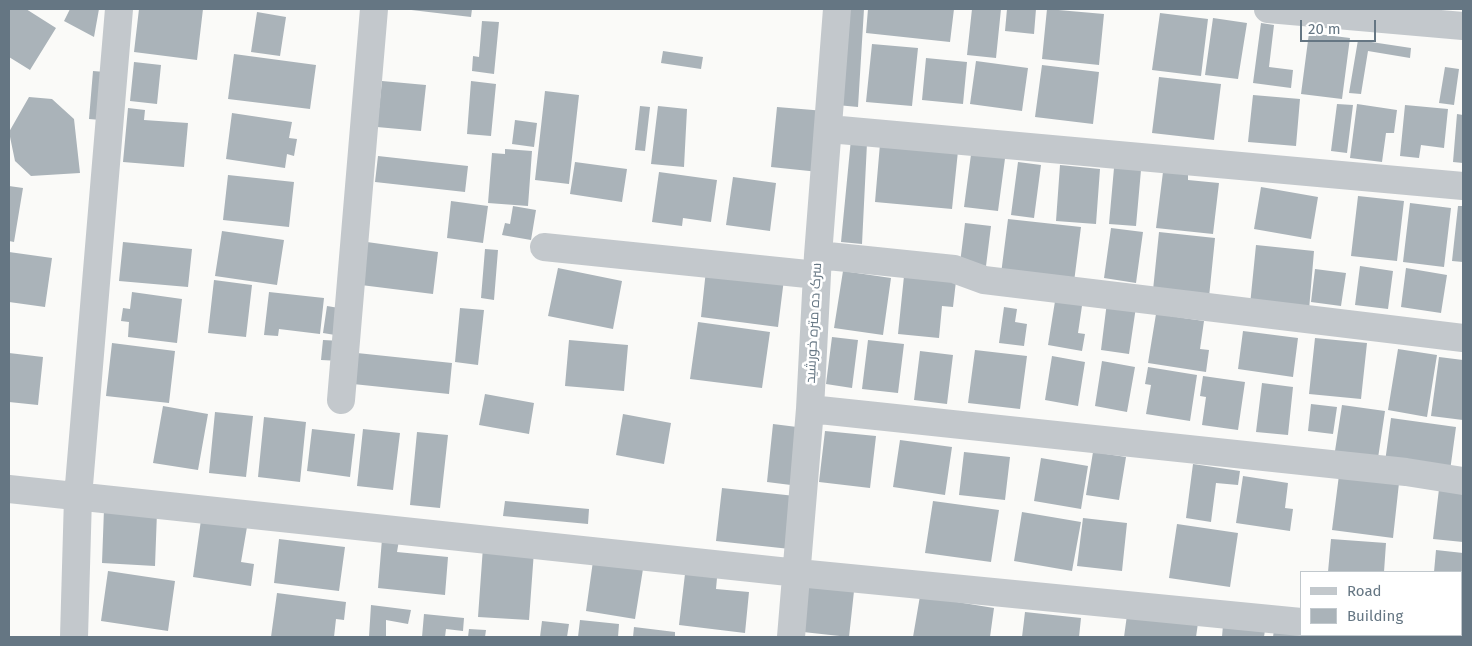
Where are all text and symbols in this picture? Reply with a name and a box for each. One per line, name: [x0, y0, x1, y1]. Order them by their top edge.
scale bar: [1302, 10, 1378, 42]
text: 20 m: [1308, 20, 1341, 38]
street label: سرک ده متره خورشید: [802, 262, 826, 384]
legend: [1300, 571, 1462, 636]
text: Road: [1347, 582, 1382, 600]
text: Building: [1347, 607, 1403, 625]

